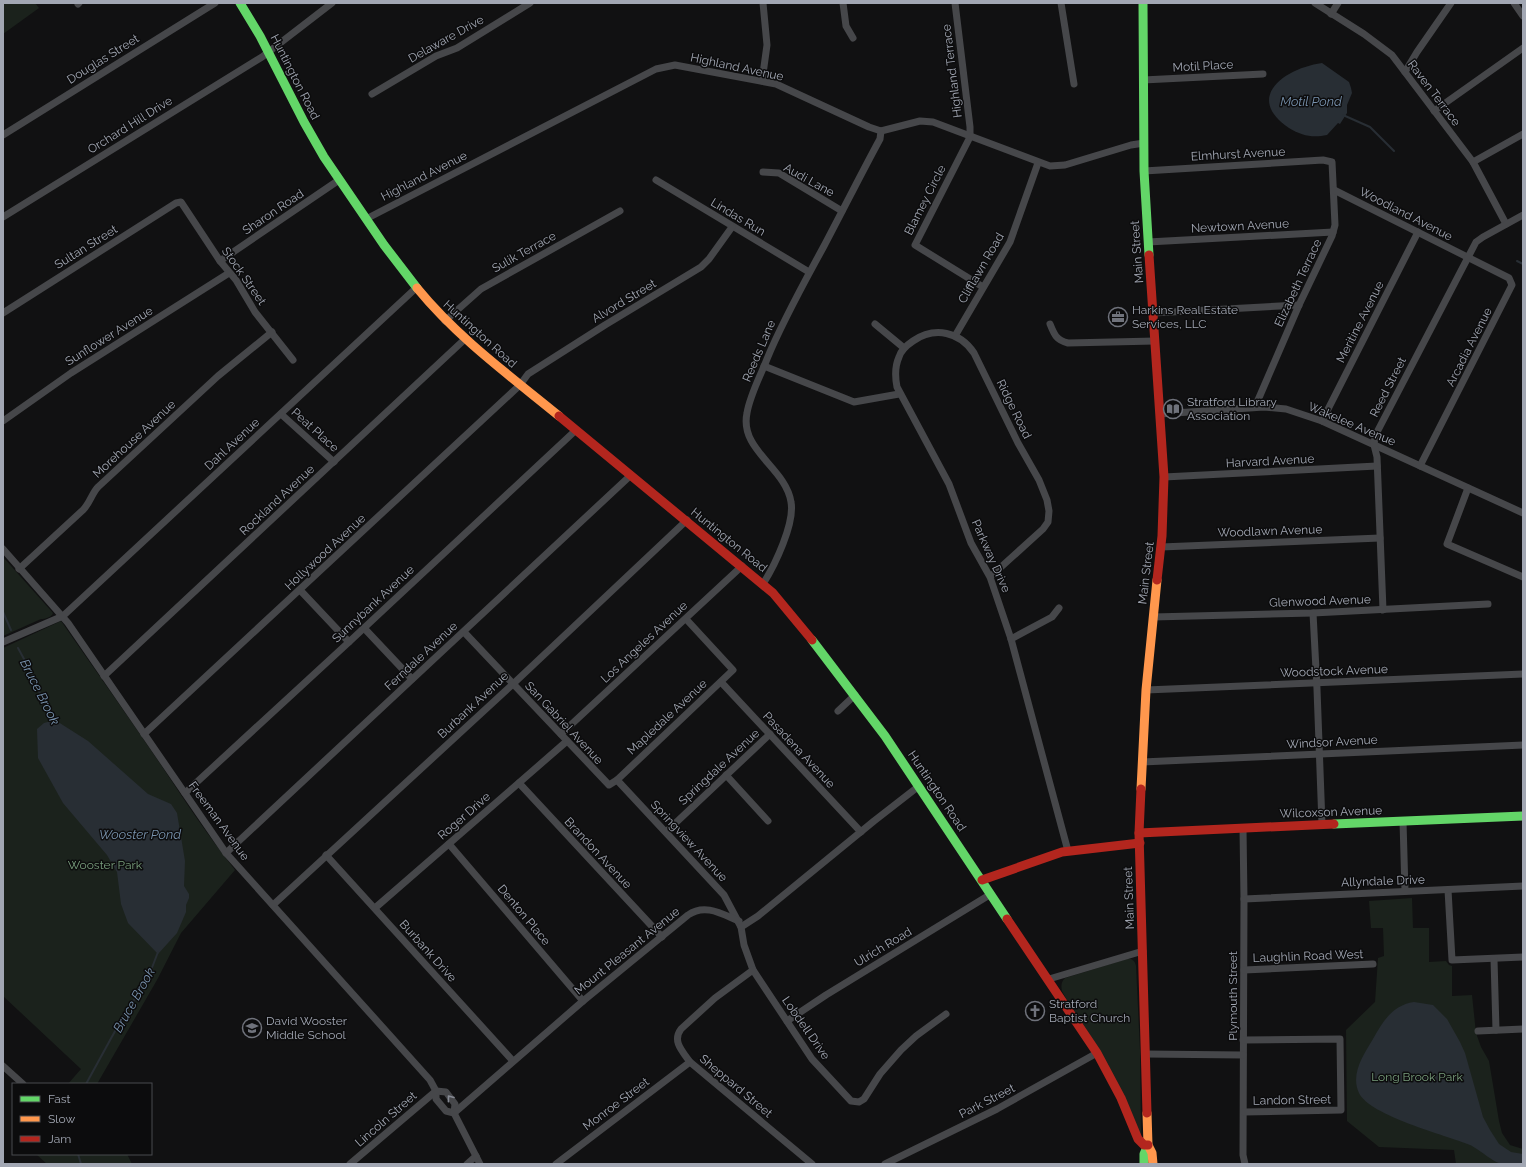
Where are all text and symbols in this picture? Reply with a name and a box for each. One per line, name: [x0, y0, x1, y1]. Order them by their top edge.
street label: Delaware Drive: [406, 12, 486, 66]
street label: Highland Terrace: [939, 23, 965, 119]
street label: Douglas Street: [64, 31, 142, 87]
street label: Huntington Road: [267, 32, 323, 122]
street label: Highland Avenue: [689, 50, 785, 84]
street label: Motil Place: [1172, 57, 1234, 75]
street label: Raven Terrace: [1405, 57, 1463, 129]
street label: Orchard Hill Drive: [85, 93, 175, 157]
water label: Motil Pond: [1280, 94, 1342, 109]
street label: Elmhurst Avenue: [1190, 145, 1286, 163]
street label: Highland Avenue: [379, 148, 469, 204]
street label: Audi Lane: [781, 160, 837, 200]
street label: Blamey Circle: [901, 163, 949, 237]
street label: Woodland Avenue: [1357, 184, 1455, 244]
street label: Sharon Road: [240, 186, 306, 238]
street label: Lindas Run: [708, 195, 768, 239]
street label: Newtown Avenue: [1191, 216, 1289, 236]
street label: Main Street: [1128, 220, 1146, 284]
street label: Sultan Street: [52, 222, 120, 272]
street label: Sulik Terrace: [490, 229, 558, 275]
street label: Clifflawn Road: [955, 230, 1007, 306]
street label: Elizabeth Terrace: [1272, 237, 1324, 329]
street label: Stock Street: [219, 244, 269, 308]
street label: Alvord Street: [589, 276, 659, 326]
street label: Meritine Avenue: [1333, 279, 1387, 365]
street label: Huntington Road: [440, 297, 520, 371]
street label: Sunflower Avenue: [63, 303, 155, 369]
place label: Harkins Real Estate Services, LLC: [1132, 303, 1238, 331]
street label: Arcadia Avenue: [1443, 305, 1495, 389]
office icon: Harkins Real Estate Services, LLC: [1107, 306, 1129, 328]
street label: Reeds Lane: [740, 318, 778, 384]
street label: Reed Street: [1367, 355, 1409, 419]
street label: Ridge Road: [994, 377, 1034, 441]
place label: Stratford Library Association: [1187, 395, 1277, 423]
street label: Morehouse Avenue: [90, 397, 178, 481]
library icon: Stratford Library Association: [1162, 398, 1184, 420]
street label: Wakelee Avenue: [1306, 399, 1398, 449]
street label: Peat Place: [288, 405, 342, 455]
street label: Dahl Avenue: [202, 415, 262, 473]
street label: Harvard Avenue: [1225, 452, 1315, 470]
street label: Rockland Avenue: [237, 462, 317, 538]
street label: Huntington Road: [688, 505, 770, 575]
street label: Hollywood Avenue: [282, 511, 368, 593]
street label: Parkway Drive: [969, 517, 1013, 595]
street label: Woodlawn Avenue: [1217, 522, 1323, 540]
street label: Main Street: [1135, 541, 1157, 605]
street label: Sunnybank Avenue: [329, 562, 417, 646]
street label: Glenwood Avenue: [1269, 592, 1371, 610]
street label: Los Angeles Avenue: [598, 598, 690, 686]
street label: Ferndale Avenue: [382, 619, 460, 693]
water label: Bruce Brook: [17, 657, 63, 727]
street label: Woodstock Avenue: [1280, 662, 1388, 680]
street label: Burbank Avenue: [435, 669, 511, 741]
street label: Mapledale Avenue: [624, 676, 710, 758]
street label: San Gabriel Avenue: [522, 679, 606, 767]
street label: Pasadena Avenue: [760, 709, 838, 791]
street label: Springdale Avenue: [676, 726, 762, 808]
street label: Windsor Avenue: [1286, 733, 1378, 751]
street label: Huntington Road: [905, 748, 969, 834]
street label: Freeman Avenue: [186, 779, 252, 863]
street label: Roger Drive: [435, 789, 493, 843]
street label: Springview Avenue: [648, 797, 730, 885]
street label: Wilcoxson Avenue: [1279, 803, 1383, 821]
street label: Brandon Avenue: [561, 815, 635, 891]
water label: Wooster Pond: [99, 827, 181, 842]
park label: Wooster Park: [68, 858, 143, 872]
street label: Main Street: [1121, 866, 1137, 930]
street label: Allyndale Drive: [1341, 873, 1425, 889]
street label: Denton Place: [495, 882, 553, 948]
street label: Mount Pleasant Avenue: [572, 904, 682, 998]
street label: Burbank Drive: [397, 917, 459, 985]
street label: Ulrich Road: [852, 924, 914, 970]
street label: Laughlin Road West: [1252, 947, 1364, 965]
street label: Plymouth Street: [1226, 951, 1240, 1041]
water label: Bruce Brook: [110, 965, 158, 1035]
street label: Lobdell Drive: [779, 994, 833, 1062]
place label: Stratford Baptist Church: [1049, 997, 1130, 1025]
church icon: Stratford Baptist Church: [1024, 1000, 1046, 1022]
place label: David Wooster Middle School: [266, 1014, 348, 1042]
school or university icon: David Wooster Middle School: [241, 1017, 263, 1039]
street label: Sheppard Street: [697, 1052, 775, 1120]
park label: Long Brook Park: [1371, 1070, 1463, 1084]
street label: Monroe Street: [580, 1075, 652, 1133]
street label: Park Street: [957, 1081, 1017, 1121]
legend: [12, 1083, 152, 1155]
street label: Lincoln Street: [352, 1088, 420, 1150]
text: Fast: [48, 1092, 71, 1106]
street label: Landon Street: [1253, 1092, 1331, 1108]
one-way arrow: [448, 1095, 455, 1102]
text: Slow: [48, 1112, 75, 1126]
text: Jam: [48, 1132, 71, 1146]

